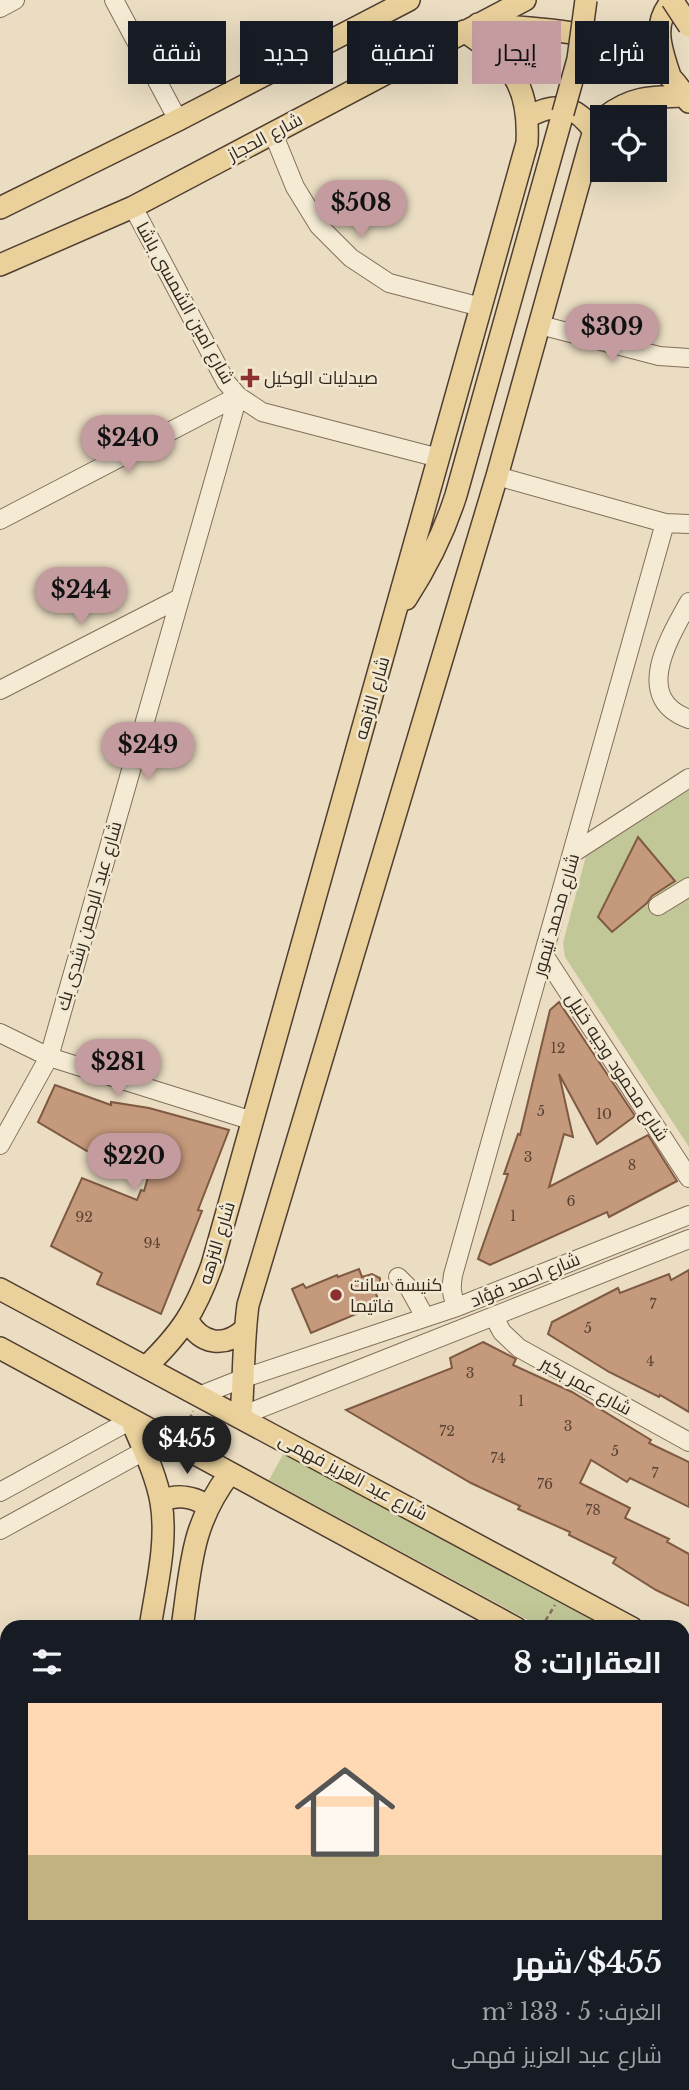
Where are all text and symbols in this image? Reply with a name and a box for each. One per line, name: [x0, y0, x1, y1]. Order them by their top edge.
chip: شقة: [128, 21, 226, 84]
chip: جديد: [240, 21, 333, 84]
chip: تصفية: [347, 21, 458, 84]
chip: إيجار: [472, 21, 561, 84]
chip: شراء: [575, 21, 669, 84]
map controls: [590, 105, 667, 182]
button: locate: [590, 105, 667, 182]
street label: شارع الحجاز: [223, 108, 307, 167]
pin: $508: [320, 180, 402, 240]
text: $508: [331, 189, 391, 217]
street label: شارع امين الشمسى باشا: [130, 218, 239, 388]
pin: $309: [571, 304, 653, 364]
text: $309: [581, 313, 643, 341]
place label: صيدليات الوكيل: [264, 367, 378, 389]
marker: صيدليات الوكيل: [242, 370, 258, 386]
pin: $240: [87, 416, 169, 475]
text: $240: [97, 424, 159, 452]
pin: $244: [40, 568, 122, 627]
text: $244: [51, 576, 111, 604]
street label: شارع النزهه: [350, 654, 395, 742]
pin: $249: [107, 722, 189, 782]
text: $249: [118, 731, 178, 759]
street label: شارع عبد الرحمن رشدى بك: [51, 819, 128, 1013]
street label: شارع محمد تيمور: [528, 851, 585, 980]
street label: شارع محمود وجيه خليل: [560, 988, 673, 1146]
house number: 12: [551, 1039, 565, 1057]
pin: $281: [77, 1040, 159, 1099]
text: $281: [91, 1048, 145, 1076]
house number: 5: [537, 1102, 545, 1120]
house number: 10: [596, 1105, 612, 1123]
pin: $220: [93, 1134, 175, 1193]
text: $220: [103, 1142, 165, 1170]
house number: 3: [524, 1148, 532, 1166]
house number: 8: [628, 1156, 636, 1174]
house number: 6: [566, 1192, 576, 1210]
street label: شارع النزهه: [194, 1199, 241, 1287]
house number: 1: [510, 1207, 516, 1225]
house number: 92: [75, 1208, 93, 1226]
house number: 94: [143, 1234, 161, 1252]
street label: شارع احمد فؤاد: [467, 1248, 584, 1313]
place label: كنيسة سانت فاتيما: [350, 1274, 443, 1317]
marker: كنيسة سانت فاتيما: [328, 1287, 344, 1303]
house number: 7: [649, 1295, 657, 1313]
house number: 5: [584, 1319, 592, 1337]
street label: شارع عمر بكير: [535, 1351, 635, 1421]
house number: 4: [646, 1352, 654, 1370]
house number: 3: [466, 1364, 474, 1382]
house number: 1: [518, 1392, 524, 1410]
pin: $455: [146, 1416, 228, 1476]
house number: 3: [564, 1417, 572, 1435]
house number: 72: [439, 1422, 455, 1440]
text: $455: [158, 1425, 216, 1453]
street label: شارع عبد العزيز فهمى: [274, 1429, 431, 1526]
house number: 5: [611, 1442, 619, 1460]
house number: 74: [491, 1449, 505, 1467]
house number: 7: [651, 1464, 659, 1482]
house number: 76: [537, 1475, 553, 1493]
house number: 78: [585, 1501, 601, 1519]
icon: filters: [28, 1643, 66, 1681]
text: العقارات: 8: [513, 1644, 662, 1681]
icon: home: [282, 1749, 408, 1875]
text: $455/شهر: [514, 1944, 662, 1981]
text: الغرف: 5 · 133 m²: [482, 1998, 662, 2026]
text: شارع عبد العزيز فهمى: [451, 2041, 662, 2069]

